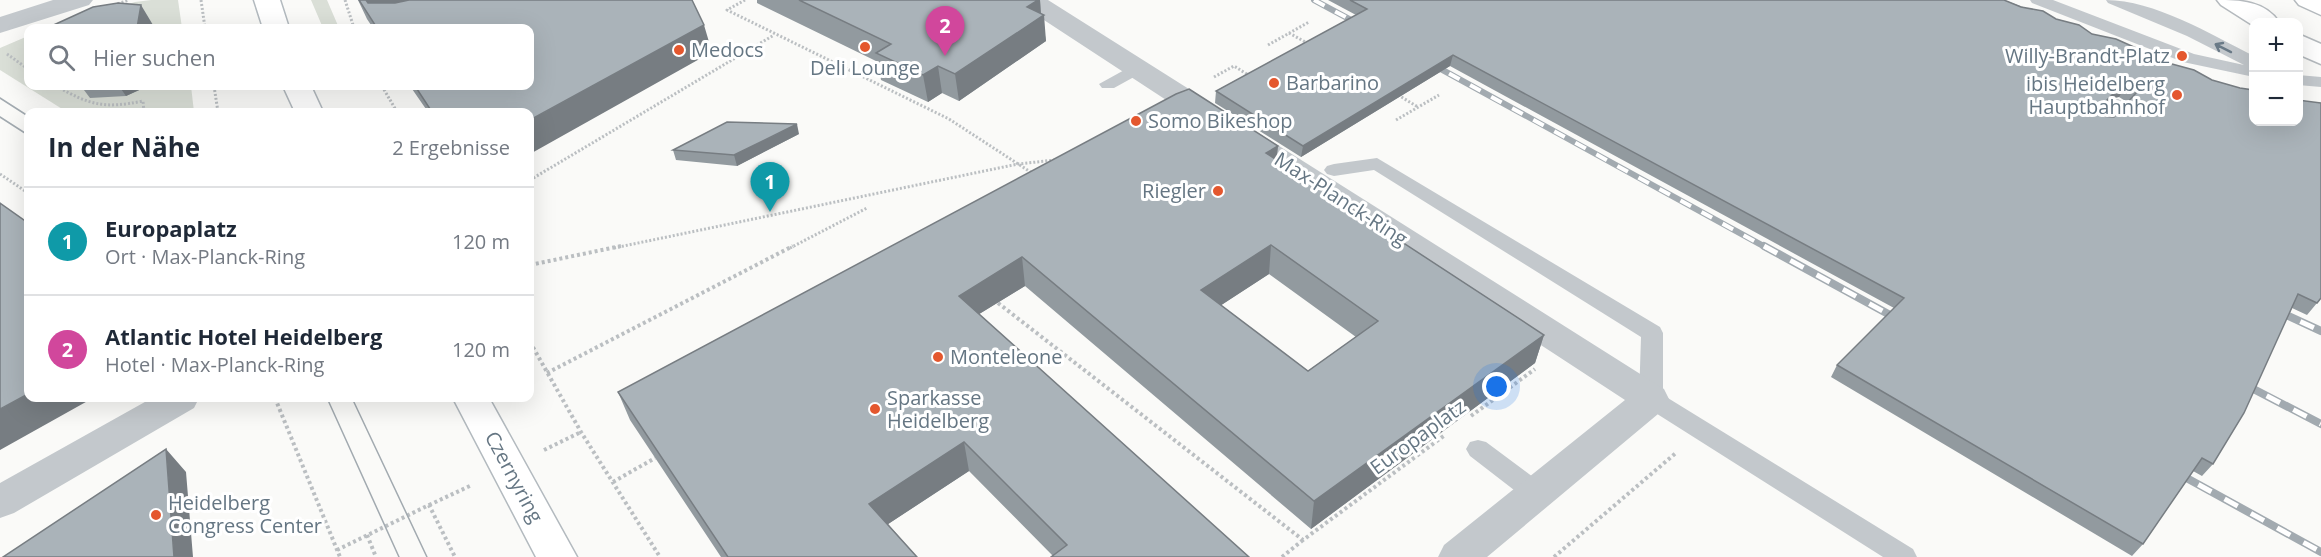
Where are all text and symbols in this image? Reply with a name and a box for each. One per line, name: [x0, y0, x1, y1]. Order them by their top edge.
pin: 2: [926, 7, 964, 56]
map controls: [2249, 18, 2303, 126]
button: +: [2249, 18, 2303, 72]
search box: [24, 24, 534, 90]
place label: Medocs: [691, 36, 764, 63]
marker: Deli Lounge: [858, 40, 872, 54]
icon: search: [45, 41, 78, 74]
one-way arrow: [2215, 41, 2233, 53]
text: Hier suchen: [93, 42, 216, 72]
place label: Willy-Brandt-Platz: [2005, 42, 2170, 69]
marker: Medocs: [672, 43, 686, 57]
marker: Willy-Brandt-Platz: [2175, 49, 2189, 63]
place label: Deli Lounge: [810, 54, 920, 81]
place label: Barbarino: [1286, 69, 1379, 96]
place label: ibis Heidelberg Hauptbahnhof: [2026, 70, 2166, 120]
button: −: [2249, 72, 2303, 126]
marker: Barbarino: [1267, 76, 1281, 90]
marker: ibis Heidelberg Hauptbahnhof: [2170, 88, 2184, 102]
place label: Somo Bikeshop: [1148, 107, 1293, 134]
marker: Somo Bikeshop: [1129, 114, 1143, 128]
text: In der Nähe: [48, 129, 200, 165]
text: 2 Ergebnisse: [392, 134, 510, 161]
street label: Max-Planck-Ring: [1270, 145, 1413, 252]
pin: 1: [750, 162, 790, 212]
place label: Riegler: [1142, 177, 1206, 204]
marker: Riegler: [1211, 184, 1225, 198]
text: Europaplatz: [105, 213, 237, 243]
text: 1: [62, 228, 73, 255]
text: 120 m: [452, 228, 510, 255]
text: Ort · Max-Planck-Ring: [105, 243, 305, 270]
text: Atlantic Hotel Heidelberg: [105, 321, 382, 351]
text: 2: [62, 336, 73, 363]
text: 120 m: [452, 336, 510, 363]
place label: Monteleone: [950, 343, 1062, 370]
marker: Monteleone: [931, 350, 945, 364]
text: Hotel · Max-Planck-Ring: [105, 351, 324, 378]
your location: [1482, 372, 1511, 401]
place label: Sparkasse Heidelberg: [887, 384, 989, 434]
street label: Europaplatz: [1365, 393, 1471, 480]
marker: Sparkasse Heidelberg: [868, 402, 882, 416]
street label: Czernyring: [479, 426, 550, 527]
place label: Heidelberg Congress Center: [168, 489, 322, 539]
marker: Heidelberg Congress Center: [149, 508, 163, 522]

